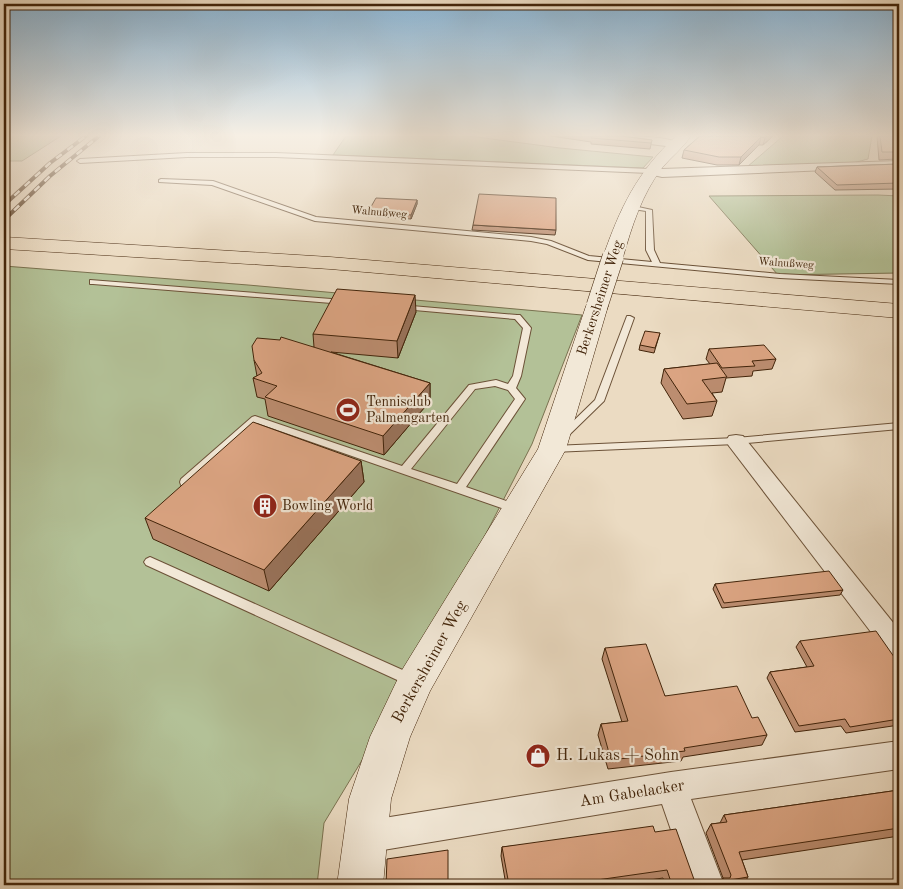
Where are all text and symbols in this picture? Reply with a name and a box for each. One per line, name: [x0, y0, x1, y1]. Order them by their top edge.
street label: Walnußweg: [351, 205, 407, 221]
street label: Berkersheimer Weg: [575, 238, 625, 357]
street label: Walnußweg: [758, 257, 814, 271]
place label: Tennisclub Palmengarten: [366, 395, 450, 425]
sports icon: Tennisclub Palmengarten: [335, 397, 361, 423]
building icon: Bowling World: [252, 493, 278, 519]
place label: Bowling World: [282, 499, 373, 513]
street label: Berkersheimer Weg: [390, 598, 470, 726]
shop icon: H. Lukas + Sohn: [525, 743, 551, 769]
place label: H. Lukas + Sohn: [556, 748, 680, 764]
street label: Am Gabelacker: [578, 778, 686, 810]

